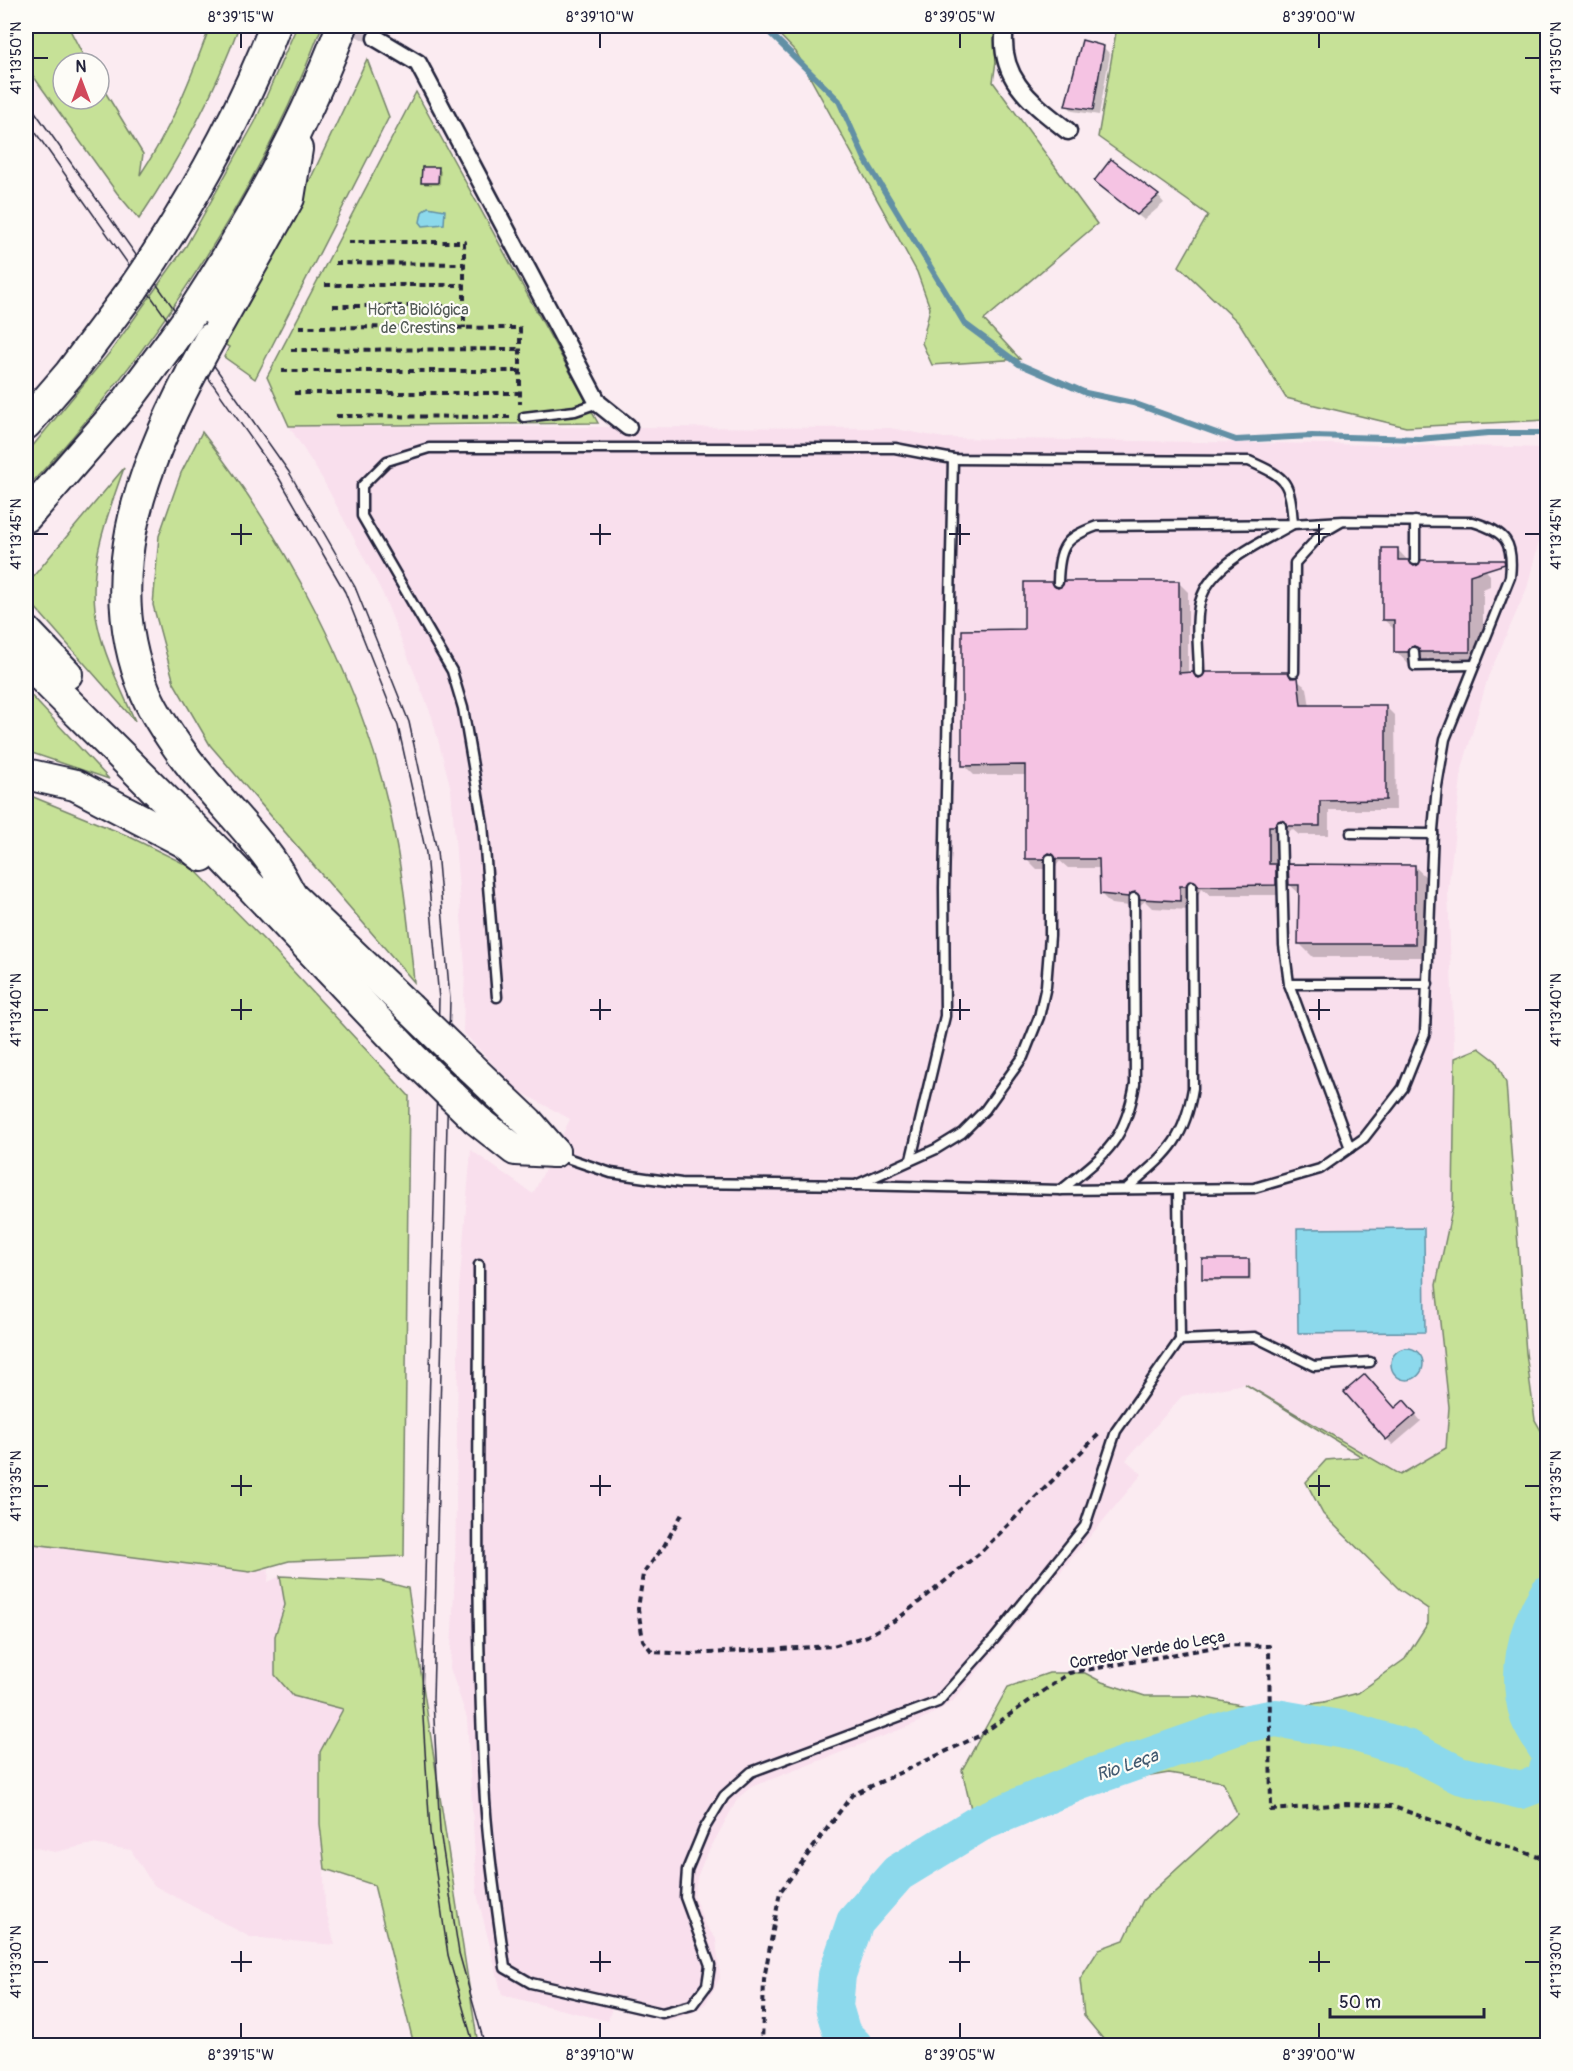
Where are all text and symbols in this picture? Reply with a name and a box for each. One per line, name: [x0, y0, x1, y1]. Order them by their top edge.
text: 8°39'15"W: [208, 8, 274, 27]
text: 8°39'10"W: [566, 8, 634, 27]
text: 8°39'05"W: [925, 8, 995, 27]
text: 8°39'00"W: [1283, 8, 1355, 27]
text: 41°13'50"N: [7, 22, 26, 94]
text: 41°13'50"N: [1547, 22, 1566, 94]
north arrow: [51, 51, 111, 111]
text: N: [76, 57, 87, 77]
park label: Horta Biológica de Crestins: [367, 300, 469, 338]
text: 41°13'45"N: [7, 498, 26, 570]
text: 41°13'45"N: [1547, 498, 1566, 570]
text: 41°13'40"N: [7, 973, 26, 1047]
text: 41°13'40"N: [1547, 973, 1566, 1047]
text: 41°13'35"N: [7, 1450, 26, 1522]
text: 41°13'35"N: [1547, 1450, 1566, 1522]
street label: Corredor Verde do Leça: [1068, 1626, 1226, 1673]
water label: Rio Leça: [1093, 1744, 1163, 1787]
text: 41°13'30"N: [7, 1925, 26, 1999]
text: 41°13'30"N: [1547, 1925, 1566, 1999]
scale bar: [1330, 1981, 1484, 2019]
text: 50 m: [1339, 1991, 1381, 2014]
text: 8°39'15"W: [208, 2046, 274, 2065]
text: 8°39'10"W: [566, 2046, 634, 2065]
text: 8°39'05"W: [925, 2046, 995, 2065]
text: 8°39'00"W: [1283, 2046, 1355, 2065]

